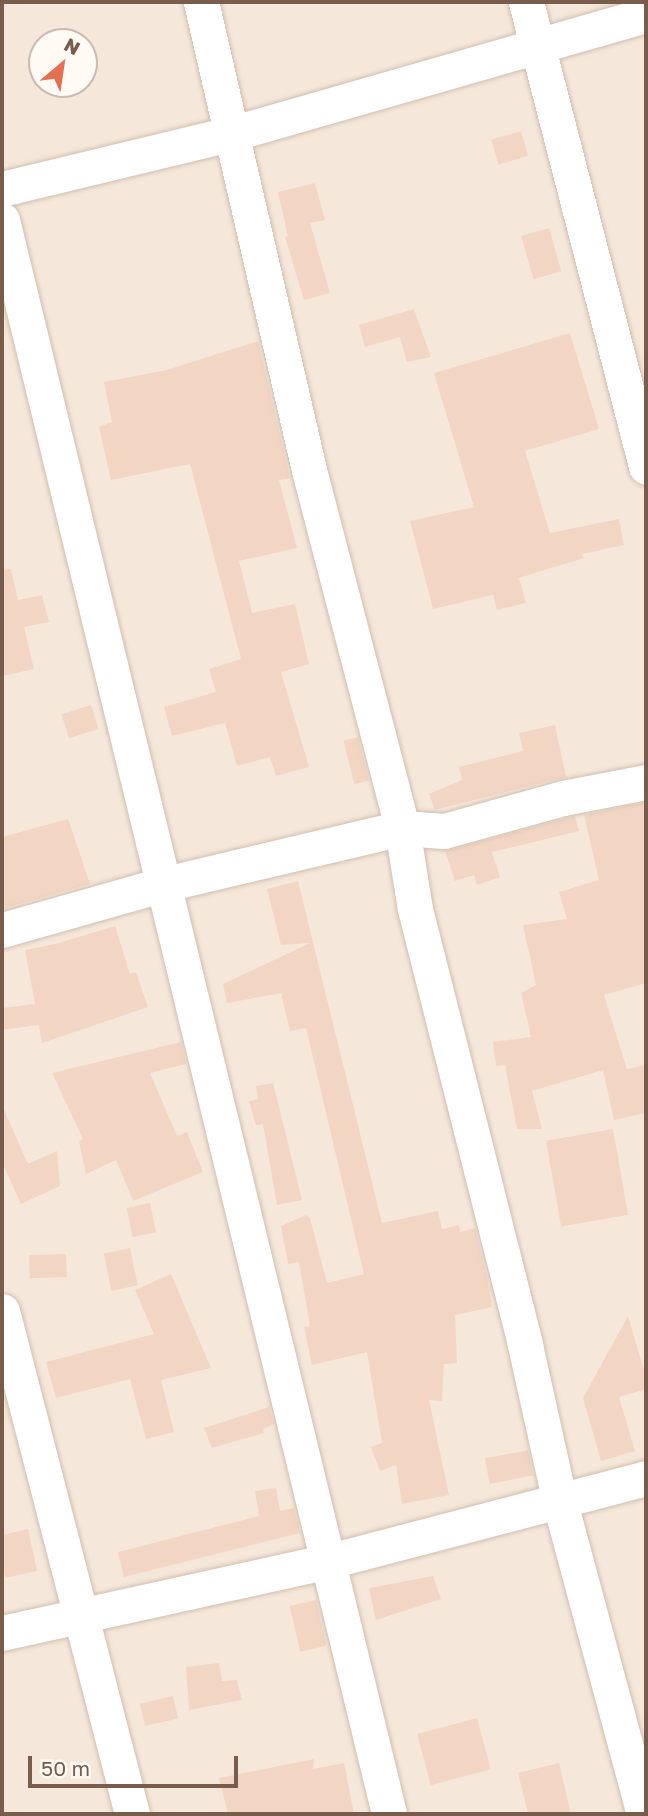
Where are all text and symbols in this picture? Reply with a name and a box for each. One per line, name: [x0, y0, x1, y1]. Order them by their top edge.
north arrow: [28, 28, 98, 98]
text: N: [61, 32, 84, 60]
scale bar: [32, 1742, 242, 1786]
text: 50 m: [41, 1755, 90, 1781]

